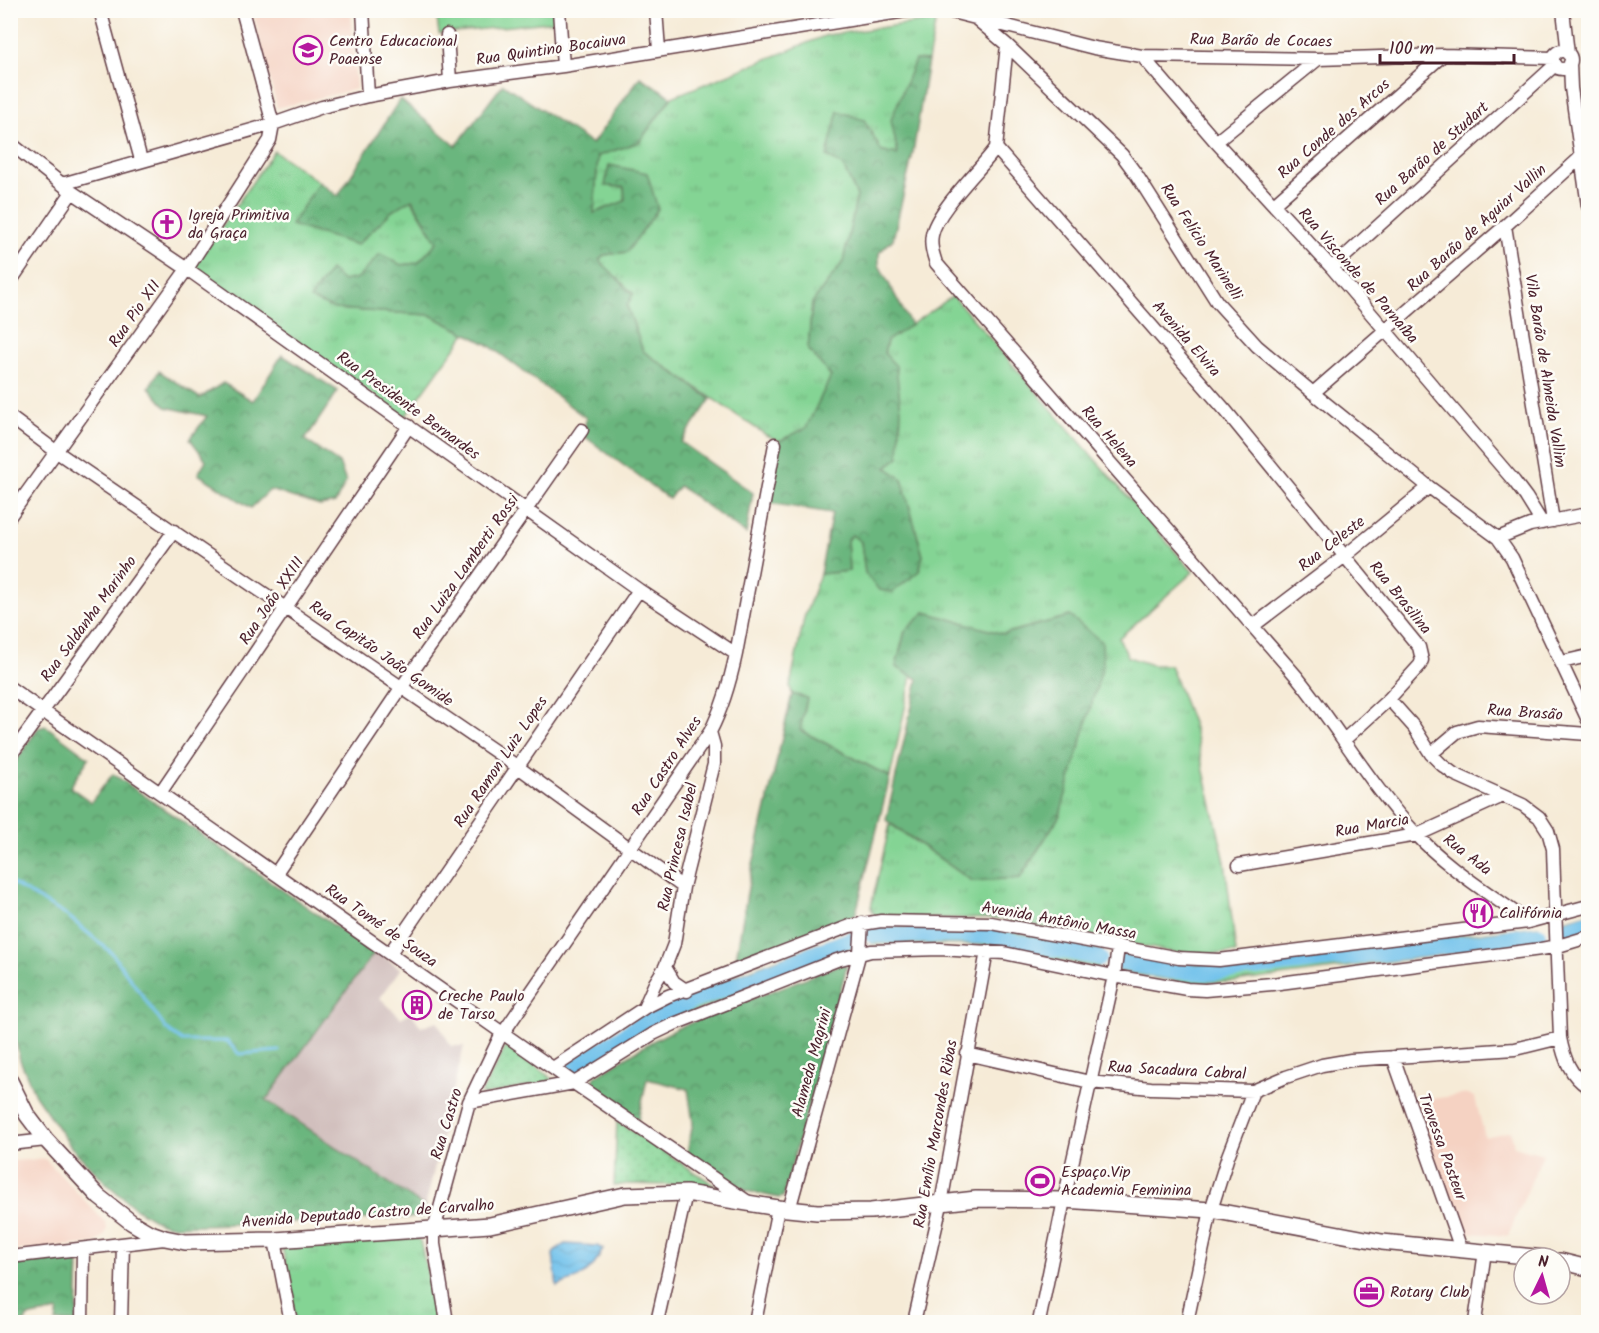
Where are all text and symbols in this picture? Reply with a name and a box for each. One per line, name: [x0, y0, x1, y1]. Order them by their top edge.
street label: Rua Quintino Bocaiuva: [474, 27, 628, 73]
street label: Rua Barão de Cocaes: [1190, 27, 1333, 55]
scale bar: [1380, 27, 1514, 65]
place label: Centro Educacional Poaense: [329, 29, 457, 72]
school or university icon: Centro Educacional Poaense: [292, 34, 324, 66]
text: 100 m: [1389, 35, 1434, 64]
street label: Rua Conde dos Arcos: [1272, 73, 1396, 185]
street label: Rua Barão de Studart: [1369, 95, 1495, 212]
street label: Rua Barão de Aguiar Vallin: [1401, 158, 1553, 298]
street label: Rua Felício Marinelli: [1154, 178, 1249, 307]
street label: Rua Visconde de Parnaíba: [1292, 202, 1424, 350]
place label: Igreja Primitiva da Graça: [188, 203, 290, 246]
church icon: Igreja Primitiva da Graça: [151, 208, 183, 240]
street label: Vila Barão de Almeida Vallim: [1517, 272, 1573, 470]
street label: Rua Pio XII: [103, 275, 167, 353]
street label: Avenida Elvira: [1146, 295, 1226, 383]
street label: Rua Presidente Bernardes: [331, 345, 485, 467]
street label: Rua Helena: [1075, 400, 1143, 474]
street label: Rua Luiza Lamberti Rossi: [406, 488, 526, 645]
street label: Rua Celeste: [1293, 510, 1371, 578]
street label: Rua Saldanha Marinho: [35, 551, 143, 687]
street label: Rua João XXIII: [233, 552, 311, 650]
street label: Rua Brasilina: [1362, 556, 1438, 640]
street label: Rua Capitão João Gomide: [304, 595, 458, 713]
street label: Rua Ramon Luiz Lopes: [448, 691, 555, 833]
street label: Rua Brasão: [1486, 698, 1564, 728]
street label: Rua Castro Alves: [625, 711, 709, 821]
street label: Rua Princesa Isabel: [651, 780, 705, 914]
street label: Rua Marcia: [1333, 807, 1411, 845]
street label: Rua Ada: [1437, 828, 1497, 882]
street label: Rua Tomé de Souza: [320, 878, 442, 974]
street label: Avenida Antônio Massa: [980, 895, 1138, 947]
restaurant icon: Califórnia: [1462, 897, 1494, 929]
place label: Califórnia: [1499, 901, 1562, 926]
place label: Creche Paulo de Tarso: [438, 984, 524, 1027]
building icon: Creche Paulo de Tarso: [401, 989, 433, 1021]
street label: Alameda Magrini: [785, 1004, 839, 1120]
street label: Rua Emílio Marcondes Ribas: [907, 1038, 965, 1230]
street label: Rua Sacadura Cabral: [1107, 1055, 1247, 1087]
street label: Rua Castro: [424, 1085, 470, 1163]
street label: Travessa Pasteur: [1411, 1090, 1474, 1206]
place label: Espaço.Vip Academia Feminina: [1061, 1160, 1191, 1203]
sports icon: Espaço.Vip Academia Feminina: [1024, 1165, 1056, 1197]
street label: Avenida Deputado Castro de Carvalho: [241, 1193, 495, 1235]
north arrow: [1512, 1246, 1572, 1306]
text: N: [1537, 1250, 1549, 1275]
office icon: Rotary Club: [1353, 1276, 1385, 1308]
place label: Rotary Club: [1390, 1280, 1470, 1305]

